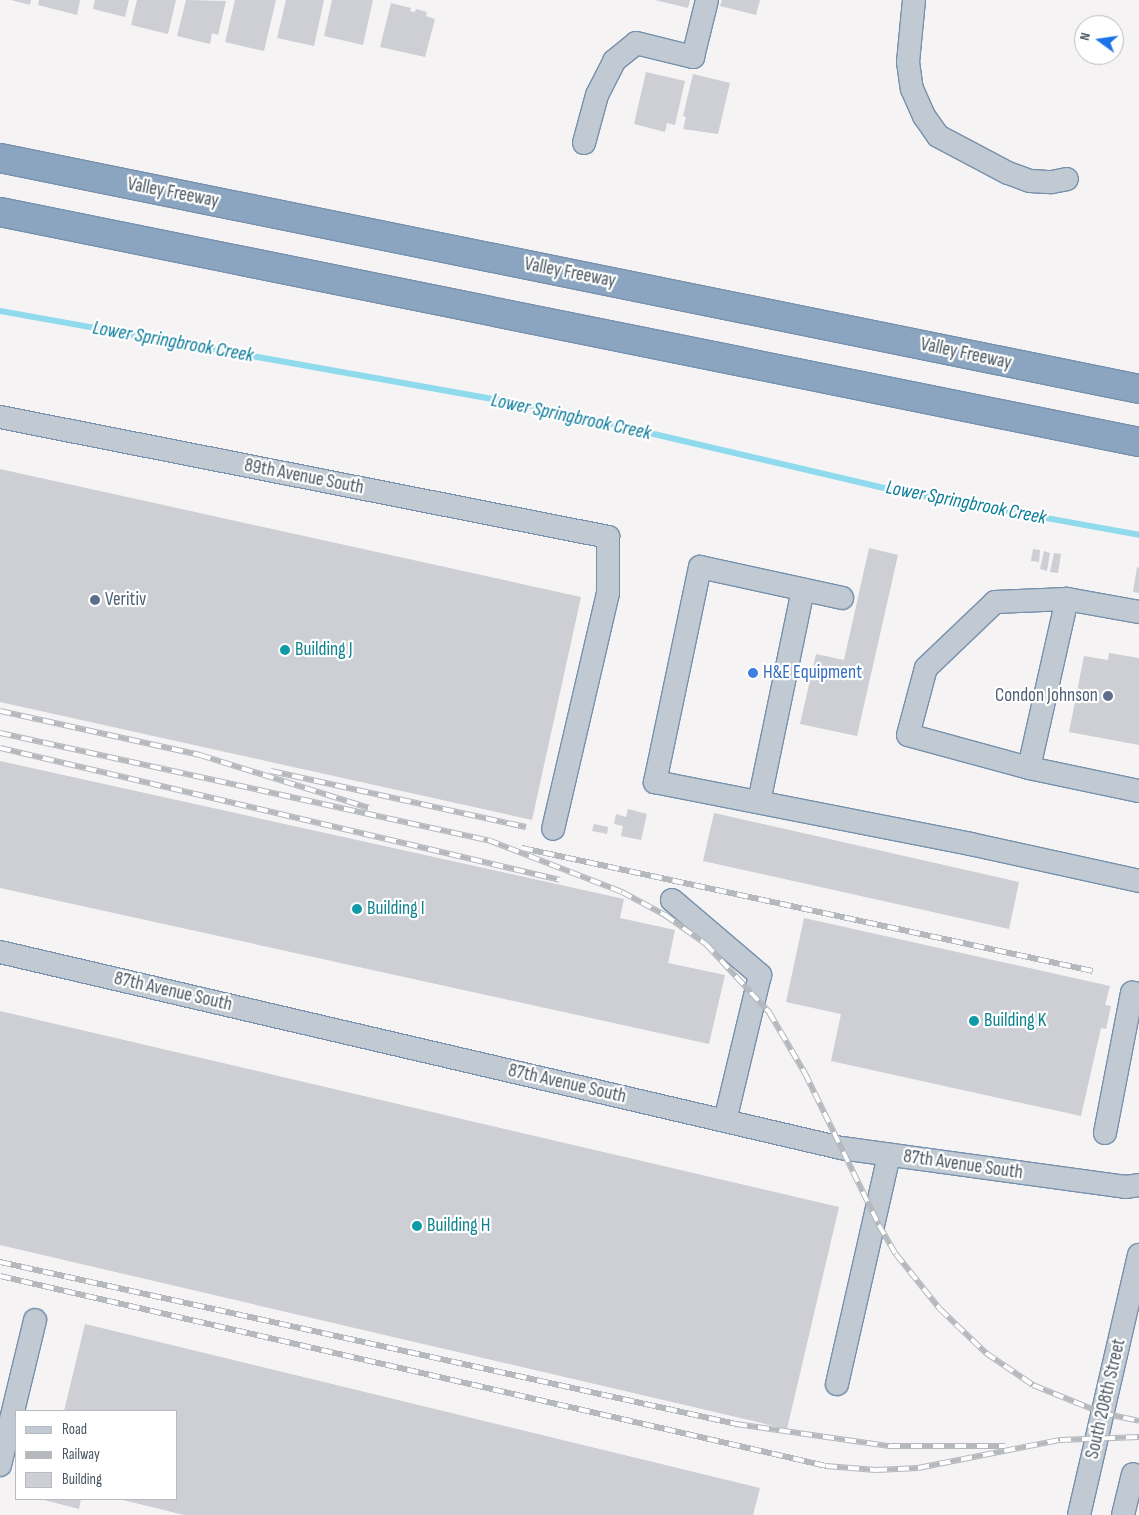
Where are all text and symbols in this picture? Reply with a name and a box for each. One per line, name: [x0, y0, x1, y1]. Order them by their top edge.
north arrow: [1074, 15, 1124, 65]
text: N: [1076, 31, 1094, 42]
street label: Valley Freeway: [125, 173, 221, 213]
street label: Valley Freeway: [522, 253, 618, 293]
water label: Lower Springbrook Creek: [91, 316, 255, 368]
street label: Valley Freeway: [918, 333, 1014, 375]
water label: Lower Springbrook Creek: [489, 388, 653, 446]
street label: 89th Avenue South: [242, 454, 366, 500]
water label: Lower Springbrook Creek: [884, 476, 1048, 530]
place label: Veritiv: [105, 589, 146, 611]
marker: Veritiv: [89, 594, 101, 606]
place label: Building J: [295, 639, 353, 661]
marker: Building J: [279, 644, 291, 656]
place label: H&E Equipment: [763, 662, 862, 684]
marker: H&E Equipment: [747, 667, 759, 679]
place label: Condon Johnson: [995, 685, 1098, 707]
marker: Condon Johnson: [1102, 690, 1114, 702]
place label: Building I: [367, 898, 424, 920]
marker: Building I: [351, 903, 363, 915]
street label: 87th Avenue South: [112, 967, 234, 1017]
place label: Building K: [984, 1010, 1046, 1032]
marker: Building K: [968, 1015, 980, 1027]
street label: 87th Avenue South: [506, 1059, 628, 1109]
street label: 87th Avenue South: [902, 1145, 1024, 1185]
place label: Building H: [427, 1215, 490, 1237]
marker: Building H: [411, 1220, 423, 1232]
street label: South 208th Street: [1081, 1337, 1131, 1461]
legend: [15, 1410, 178, 1500]
text: Road: [62, 1420, 87, 1439]
text: Railway: [62, 1445, 100, 1464]
text: Building: [62, 1470, 102, 1489]

